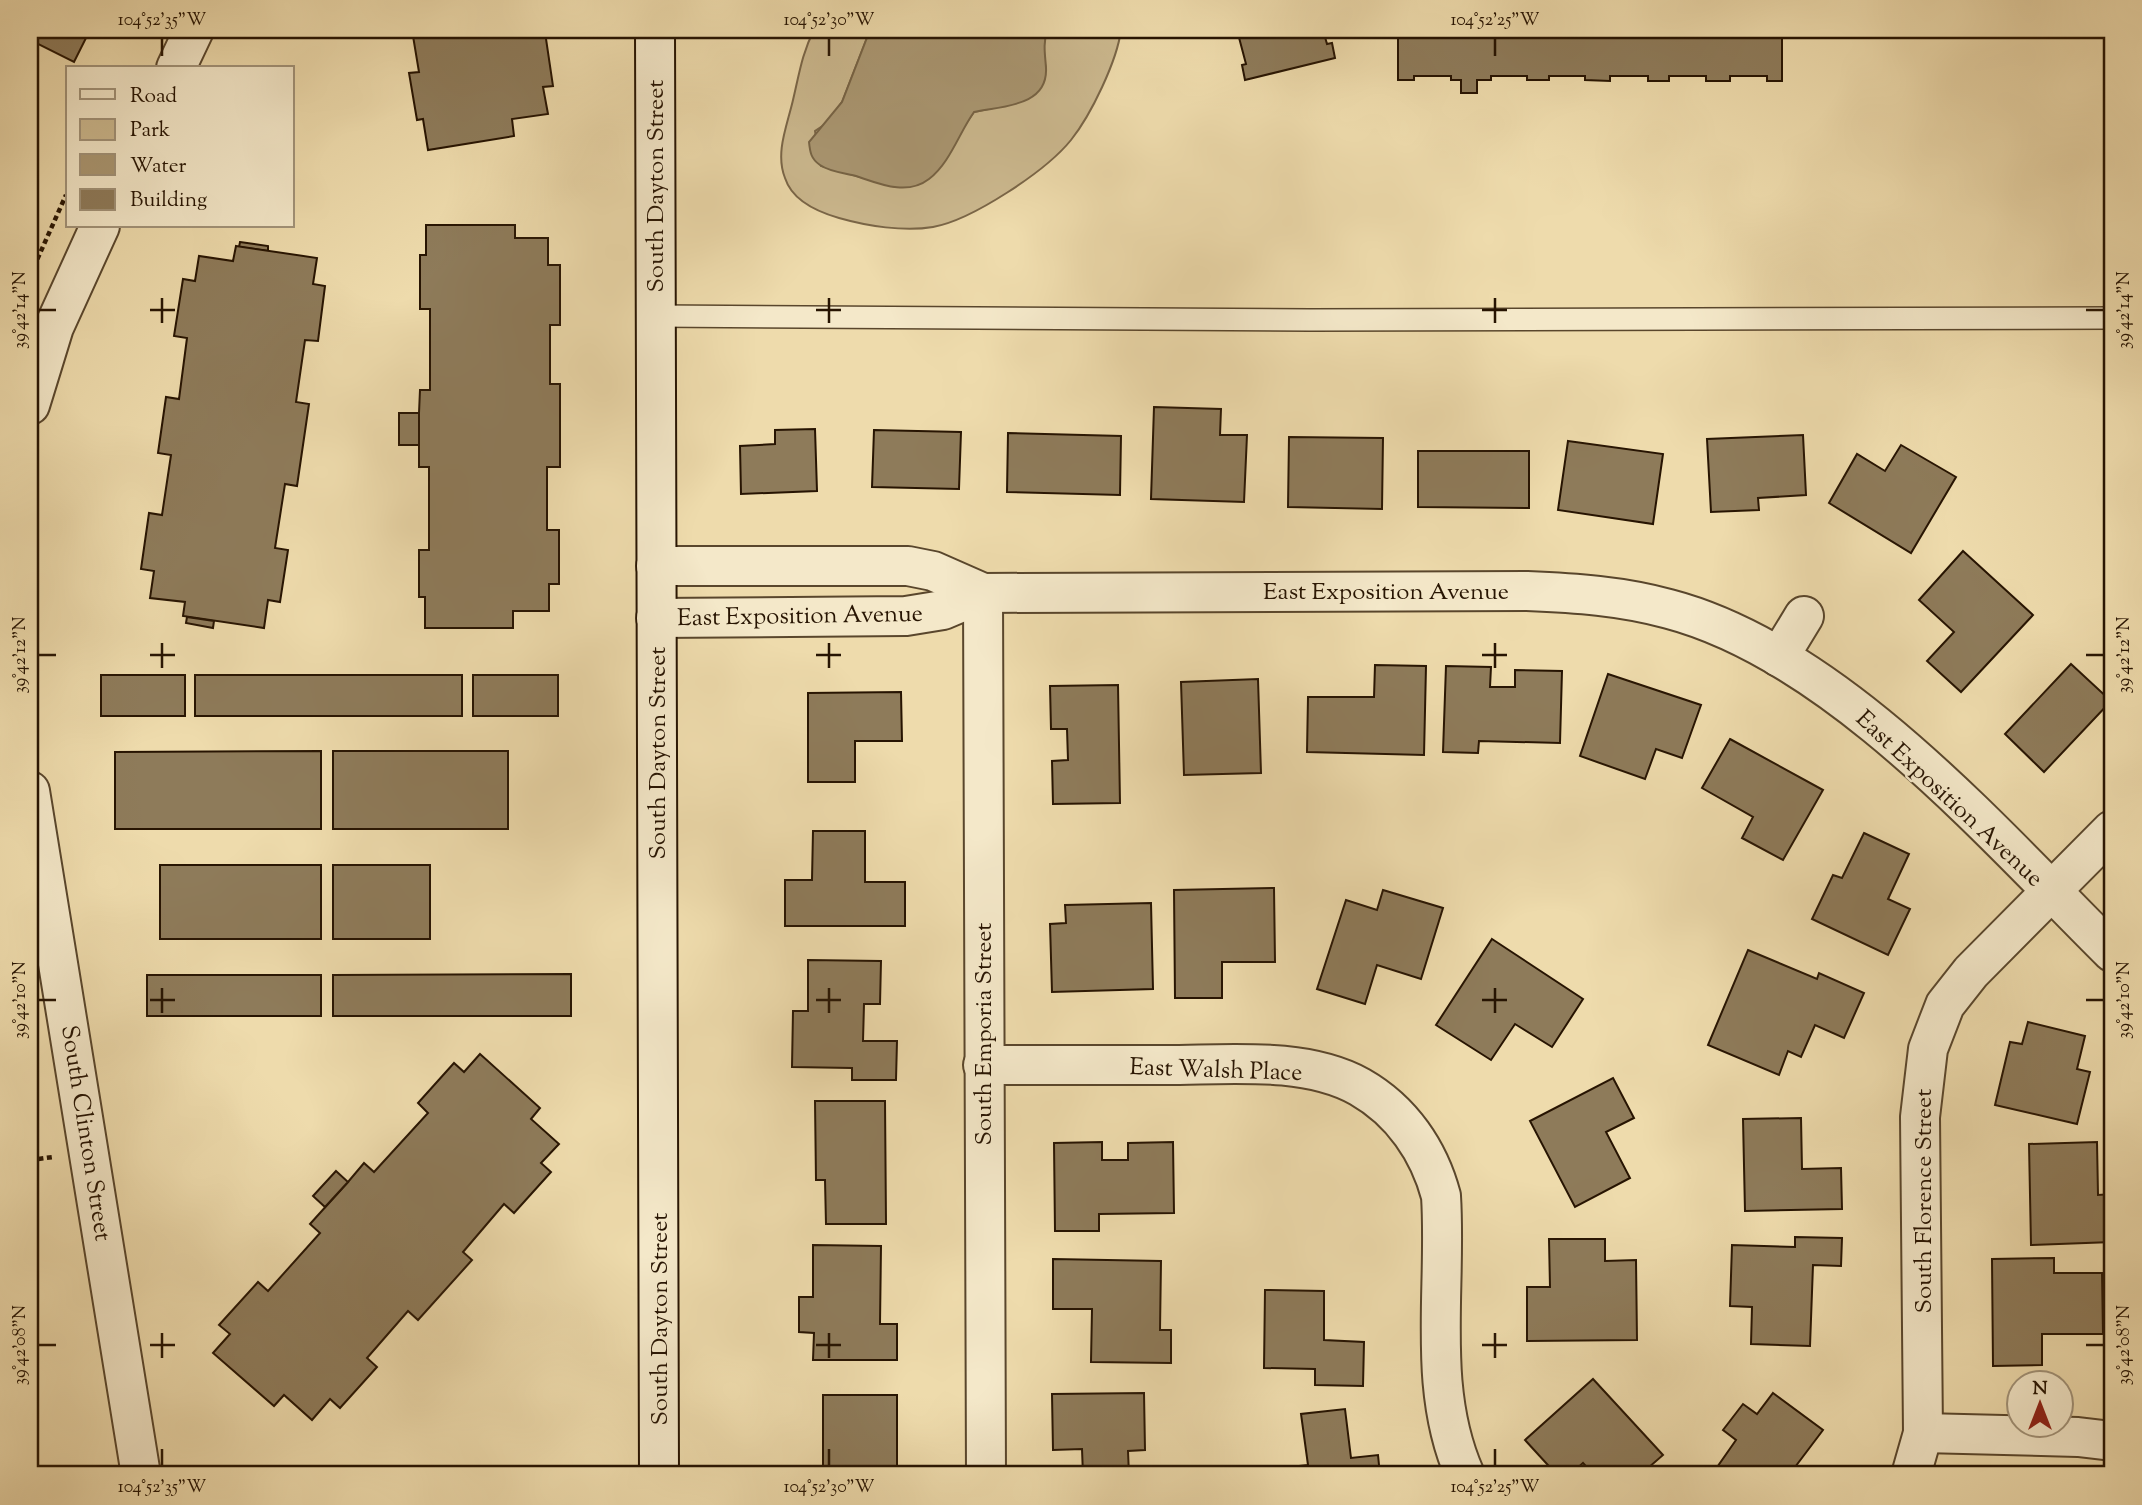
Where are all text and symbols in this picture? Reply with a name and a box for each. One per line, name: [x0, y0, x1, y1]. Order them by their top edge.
text: 104°52'35"W: [118, 8, 206, 34]
text: 104°52'30"W: [784, 8, 874, 34]
text: 104°52'25"W: [1450, 8, 1540, 34]
legend: [66, 66, 294, 228]
street label: South Dayton Street: [640, 80, 674, 292]
text: Road: [130, 82, 177, 112]
text: Park: [130, 116, 171, 146]
text: Water: [130, 152, 187, 182]
text: Building: [130, 186, 207, 216]
text: 39°42'14"N: [8, 271, 34, 349]
text: 39°42'14"N: [2112, 271, 2138, 349]
street label: East Exposition Avenue: [1263, 576, 1509, 610]
street label: East Exposition Avenue: [677, 598, 923, 636]
text: 39°42'12"N: [8, 616, 34, 694]
text: 39°42'12"N: [2112, 616, 2138, 694]
street label: South Dayton Street: [642, 647, 676, 859]
street label: East Exposition Avenue: [1847, 703, 2050, 896]
street label: South Emporia Street: [968, 922, 1002, 1146]
text: 39°42'10"N: [8, 961, 34, 1039]
text: 39°42'10"N: [2112, 961, 2138, 1039]
street label: South Clinton Street: [51, 1023, 119, 1244]
street label: East Walsh Place: [1129, 1051, 1303, 1091]
street label: South Florence Street: [1908, 1089, 1942, 1313]
street label: South Dayton Street: [644, 1213, 678, 1425]
text: 39°42'08"N: [8, 1305, 34, 1385]
text: 39°42'08"N: [2112, 1305, 2138, 1385]
north arrow: [2006, 1368, 2076, 1438]
text: N: [2032, 1376, 2048, 1403]
text: 104°52'35"W: [118, 1475, 206, 1501]
text: 104°52'30"W: [784, 1475, 874, 1501]
text: 104°52'25"W: [1450, 1475, 1540, 1501]

